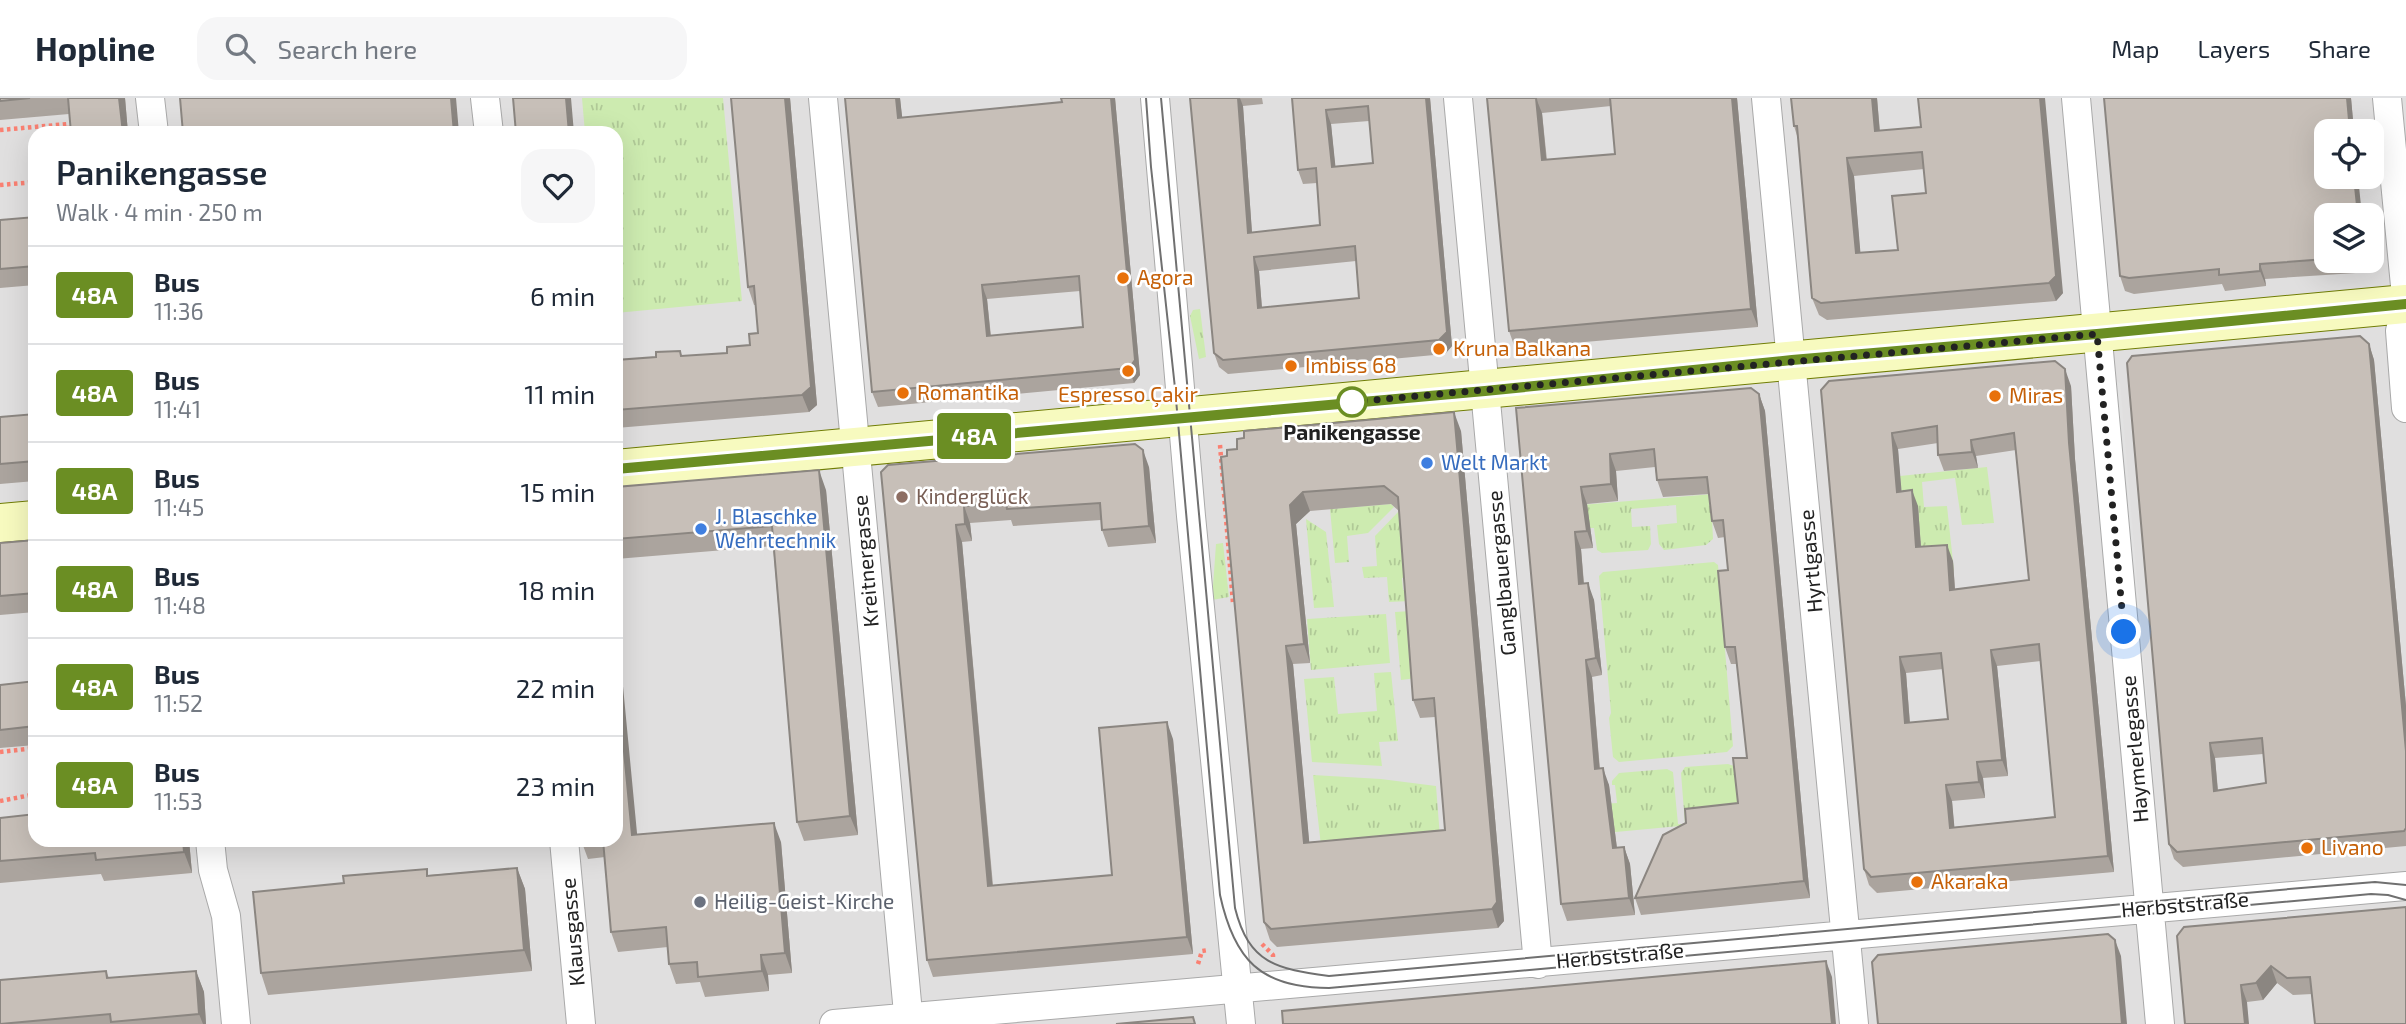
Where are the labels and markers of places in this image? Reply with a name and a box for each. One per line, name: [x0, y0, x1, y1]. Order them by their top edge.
place label: Agora: [1137, 264, 1194, 289]
marker: Agora: [1115, 270, 1131, 286]
place label: Kruna Balkana: [1453, 335, 1591, 360]
marker: Kruna Balkana: [1431, 341, 1447, 357]
place label: Imbiss 68: [1305, 352, 1397, 377]
marker: Imbiss 68: [1283, 358, 1299, 374]
marker: Espresso Çakir: [1120, 363, 1136, 379]
place label: Romantika: [917, 379, 1019, 404]
place label: Espresso Çakir: [1058, 381, 1198, 408]
place label: Miras: [2009, 382, 2063, 407]
marker: Romantika: [895, 385, 911, 401]
marker: Panikengasse: [1337, 387, 1367, 417]
marker: Miras: [1987, 388, 2003, 404]
place label: Panikengasse: [1283, 419, 1421, 444]
place label: Welt Markt: [1441, 449, 1548, 474]
marker: Welt Markt: [1419, 455, 1435, 471]
place label: Kinderglück: [916, 483, 1029, 508]
marker: Kinderglück: [894, 489, 910, 505]
place label: J. Blaschke Wehrtechnik: [715, 503, 837, 552]
marker: J. Blaschke Wehrtechnik: [693, 521, 709, 537]
place label: Livano: [2321, 834, 2384, 859]
marker: Livano: [2299, 840, 2315, 856]
place label: Akaraka: [1931, 868, 2008, 893]
marker: Akaraka: [1909, 874, 1925, 890]
place label: Heilig-Geist-Kirche: [714, 888, 894, 913]
marker: Heilig-Geist-Kirche: [692, 894, 708, 910]

